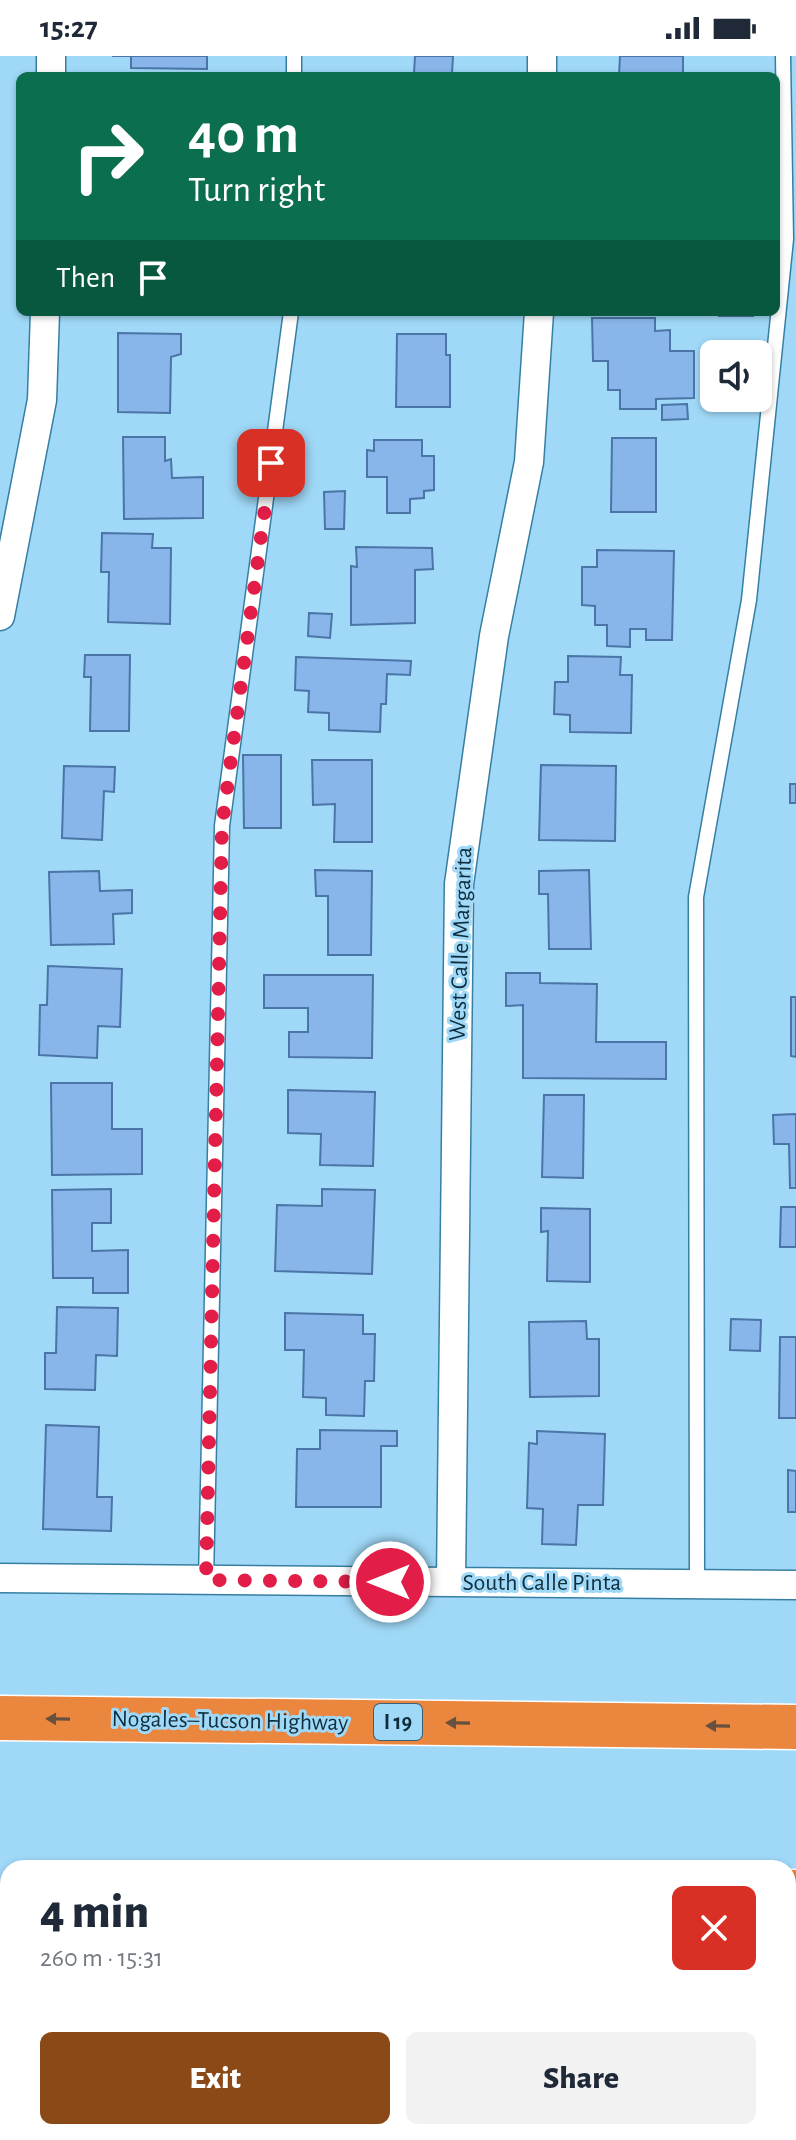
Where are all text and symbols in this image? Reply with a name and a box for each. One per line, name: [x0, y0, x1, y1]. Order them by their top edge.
text: 15:27: [40, 13, 98, 43]
icon: right: [56, 104, 160, 208]
text: 40 m: [188, 107, 299, 163]
text: Turn right: [188, 172, 325, 208]
icon: arrive: [131, 256, 175, 300]
text: Then: [56, 263, 115, 293]
map controls: [700, 340, 772, 412]
button: sound: [700, 340, 772, 412]
pin: [237, 429, 305, 497]
icon: arrive: [249, 441, 293, 485]
street label: West Calle Margarita: [446, 847, 476, 1041]
position arrow: [348, 1540, 432, 1624]
street label: South Calle Pinta: [463, 1571, 621, 1595]
road number: I 19: [374, 1704, 422, 1740]
street label: Nogales–Tucson Highway: [111, 1707, 349, 1735]
one-way arrow: [45, 1712, 70, 1725]
one-way arrow: [445, 1717, 470, 1729]
one-way arrow: [705, 1720, 730, 1732]
button: close: [672, 1886, 756, 1970]
text: 4 min: [40, 1889, 149, 1937]
text: 260 m · 15:31: [40, 1945, 163, 1971]
button: Exit: [40, 2032, 390, 2124]
button: Share: [406, 2032, 756, 2124]

